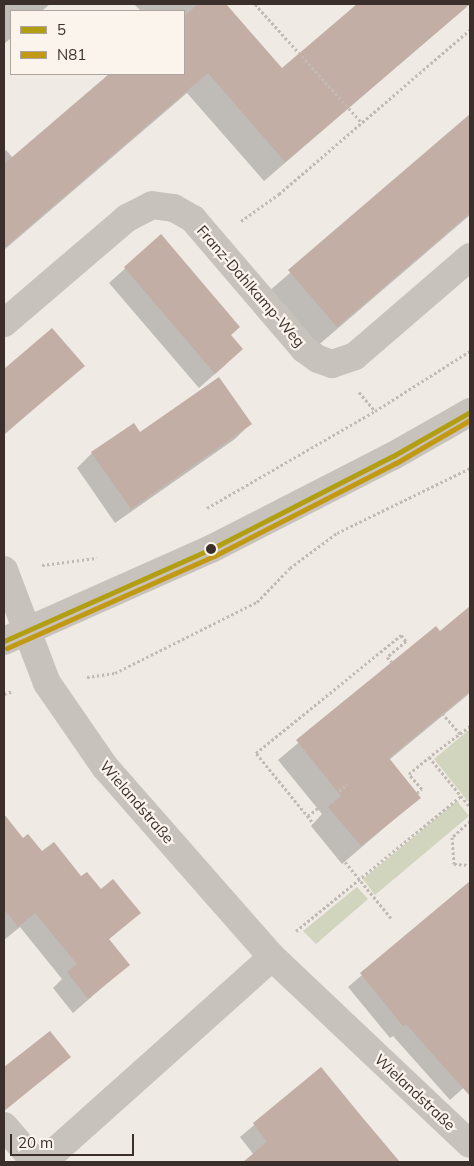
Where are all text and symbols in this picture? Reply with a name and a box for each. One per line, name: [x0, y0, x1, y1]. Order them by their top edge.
legend: [10, 10, 185, 75]
text: 5: [57, 20, 66, 39]
text: N81: [57, 45, 86, 64]
street label: Franz-Dahlkamp-Weg: [193, 221, 309, 351]
unlabelled marker: [206, 544, 216, 554]
street label: Wielandstraße: [96, 757, 178, 847]
street label: Wielandstraße: [371, 1050, 459, 1134]
scale bar: [12, 1124, 136, 1156]
text: 20 m: [18, 1133, 53, 1152]

